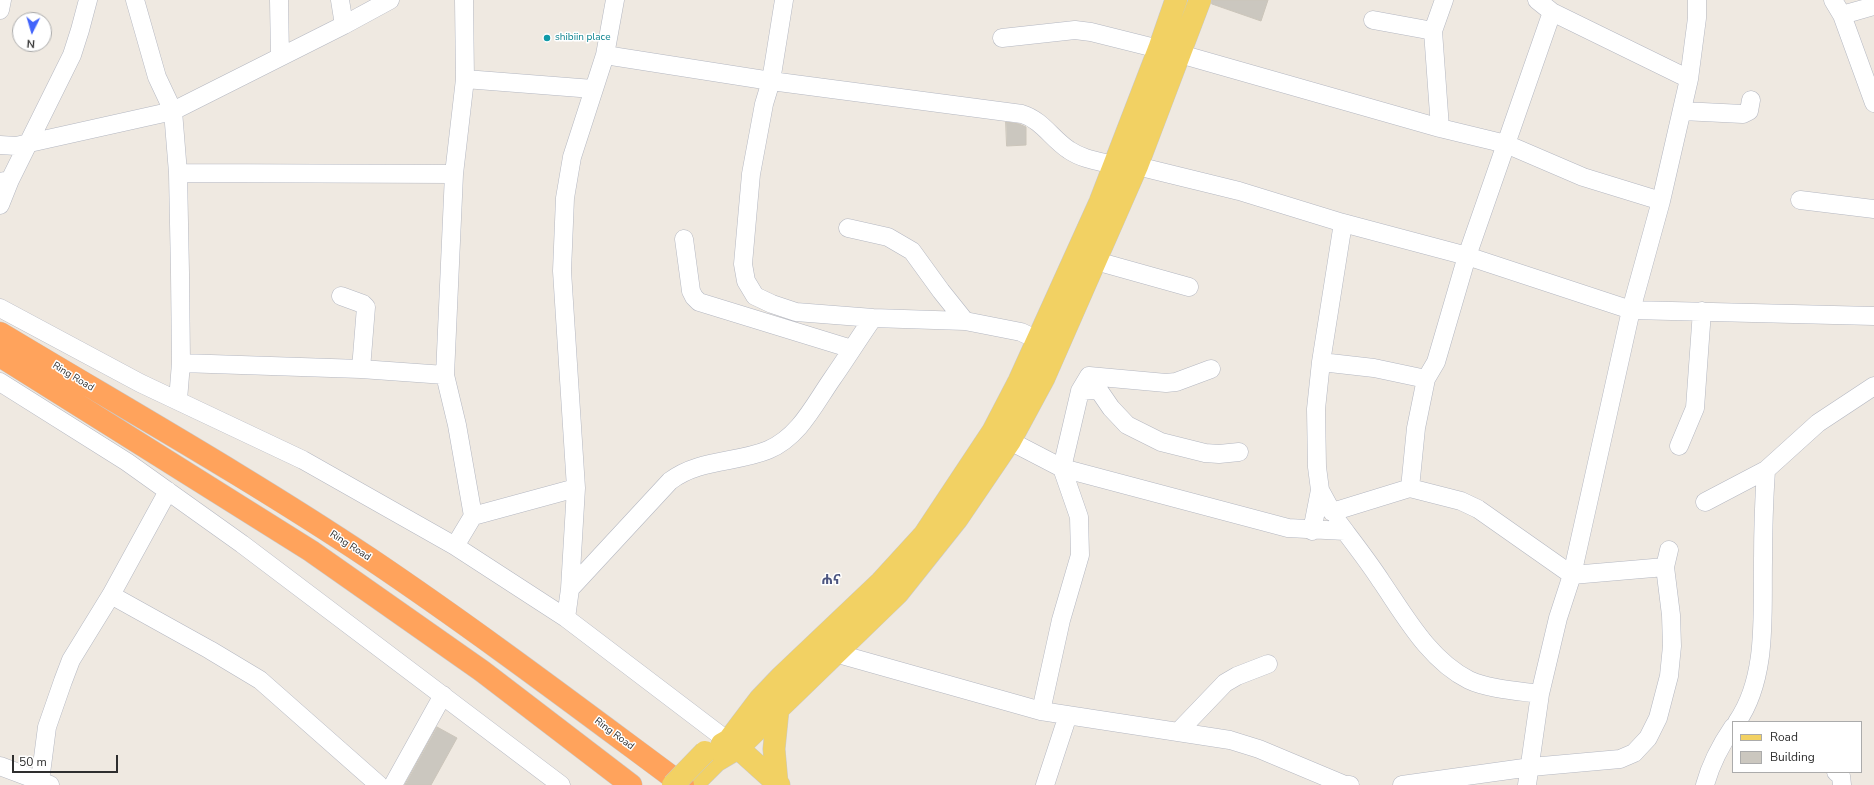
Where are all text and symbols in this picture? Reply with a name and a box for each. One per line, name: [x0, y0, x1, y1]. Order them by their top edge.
north arrow: [12, 12, 52, 52]
place label: shibiin place: [555, 32, 610, 44]
marker: shibiin place: [542, 33, 552, 43]
text: N: [26, 36, 36, 51]
street label: Ring Road: [50, 360, 96, 394]
street label: Ring Road: [327, 528, 373, 564]
district label: ሐና: [821, 573, 841, 589]
street label: Ring Road: [592, 715, 636, 753]
legend: [1732, 721, 1862, 773]
text: Road: [1770, 729, 1798, 745]
scale bar: [14, 747, 120, 773]
text: Building: [1770, 749, 1815, 765]
text: 50 m: [19, 754, 47, 770]

